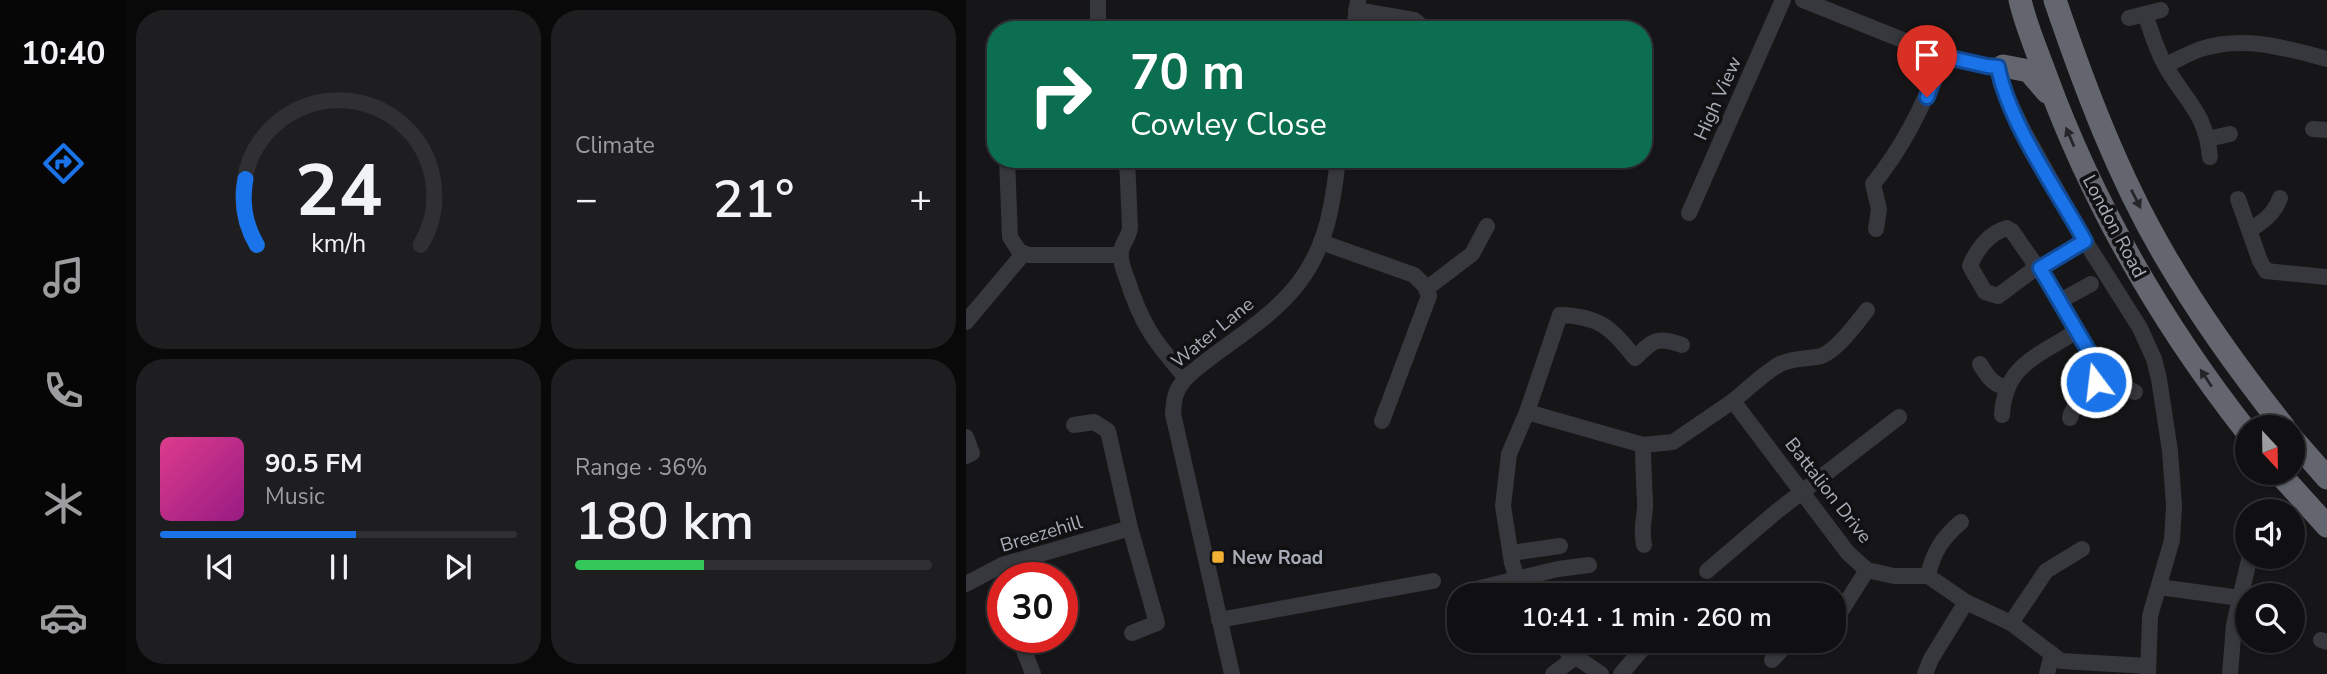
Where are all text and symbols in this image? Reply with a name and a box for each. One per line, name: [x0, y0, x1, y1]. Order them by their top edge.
pin: [1897, 25, 1957, 97]
text: 10:40: [21, 32, 105, 75]
icon: arrive: [1908, 36, 1946, 74]
text: 70 m: [1130, 39, 1245, 106]
icon: right: [1015, 49, 1106, 140]
street label: High View: [1688, 52, 1748, 144]
text: Cowley Close: [1130, 103, 1327, 146]
one-way arrow: [2064, 127, 2075, 148]
text: Climate: [575, 130, 655, 161]
icon: directions: [39, 139, 88, 188]
text: 24: [295, 142, 382, 242]
text: 21°: [713, 164, 794, 235]
street label: London Road: [2076, 170, 2152, 283]
text: −: [575, 174, 598, 225]
text: +: [909, 174, 932, 225]
one-way arrow: [2129, 190, 2141, 210]
text: km/h: [311, 227, 366, 261]
icon: music: [39, 253, 88, 302]
street label: Water Lane: [1166, 291, 1259, 374]
position arrow: [2059, 345, 2133, 419]
icon: phone: [39, 366, 88, 415]
one-way arrow: [2200, 368, 2213, 387]
north arrow: [2235, 415, 2305, 485]
map controls: [2235, 415, 2305, 653]
street label: Battalion Drive: [1779, 432, 1878, 549]
text: 90.5 FM: [265, 446, 362, 481]
text: Range · 36%: [575, 452, 707, 483]
icon: climate: [39, 479, 88, 528]
text: Music: [265, 481, 325, 512]
text: 180 km: [575, 486, 754, 557]
button: sound: [2235, 499, 2305, 569]
street label: Breezehill: [997, 509, 1086, 559]
place label: New Road: [1232, 545, 1323, 571]
icon: previous: [201, 548, 239, 586]
icon: pause: [320, 548, 358, 586]
icon: next: [439, 548, 477, 586]
marker: New Road: [1210, 549, 1226, 565]
speed limit sign: 30: [987, 562, 1078, 653]
button: search: [2235, 583, 2305, 653]
icon: car: [39, 593, 88, 642]
text: 10:41 · 1 min · 260 m: [1521, 600, 1772, 635]

